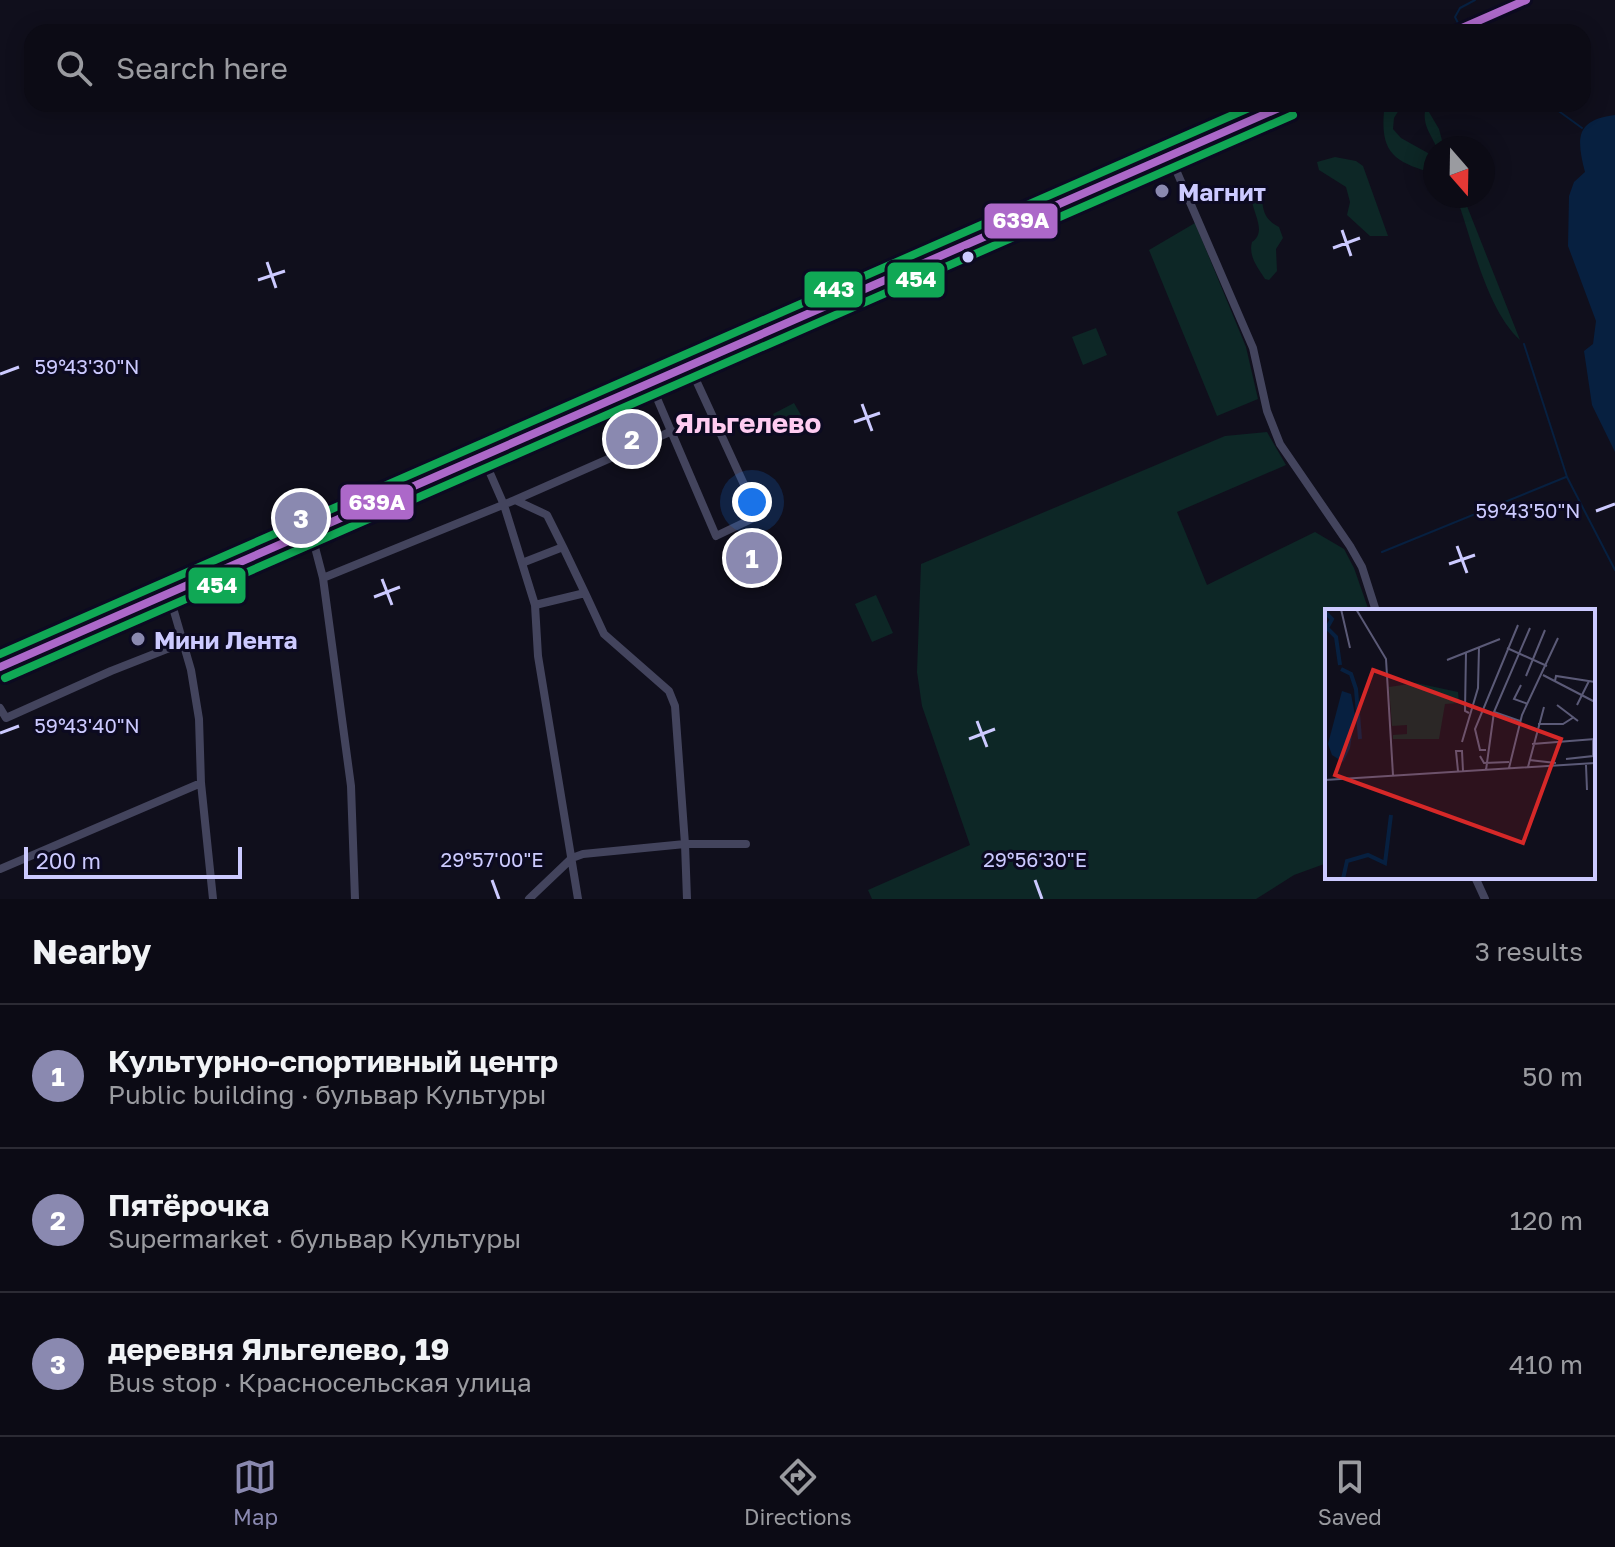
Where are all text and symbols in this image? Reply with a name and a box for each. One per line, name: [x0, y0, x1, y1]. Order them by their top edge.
search box: [24, 24, 1591, 112]
icon: search: [52, 46, 96, 90]
text: Search here: [116, 50, 288, 86]
north arrow: [1423, 136, 1495, 208]
place label: Магнит: [1178, 177, 1266, 206]
marker: Магнит: [1153, 182, 1171, 200]
line badge: 639А: [983, 202, 1059, 240]
text: 639А: [993, 206, 1050, 233]
unlabelled marker: [960, 249, 976, 265]
line badge: 454: [886, 261, 946, 299]
text: 454: [896, 265, 936, 292]
line badge: 443: [803, 270, 864, 309]
text: 443: [814, 275, 854, 302]
text: 59°43'30"N: [34, 354, 140, 378]
district label: Яльгелево: [675, 406, 821, 439]
pin: 2: [606, 409, 658, 469]
your location: [732, 482, 772, 522]
line badge: 639А: [339, 483, 415, 521]
pin: 3: [275, 488, 327, 548]
text: 639А: [349, 488, 406, 515]
text: 59°43'50"N: [1476, 498, 1581, 522]
pin: 1: [726, 528, 778, 588]
line badge: 454: [187, 566, 247, 605]
text: 454: [197, 571, 237, 598]
inset map: [1325, 609, 1595, 879]
place label: Мини Лента: [154, 625, 297, 654]
marker: Мини Лента: [129, 630, 147, 648]
text: 59°43'40"N: [34, 713, 140, 737]
scale bar: [24, 843, 242, 879]
text: 200 m: [36, 847, 101, 874]
text: 29°57'00"E: [441, 847, 543, 871]
text: 29°56'30"E: [983, 847, 1087, 871]
text: Nearby: [32, 931, 152, 971]
text: 3 results: [1475, 936, 1583, 967]
text: Культурно-спортивный центр: [108, 1043, 558, 1079]
text: 1: [51, 1061, 65, 1092]
text: 50 m: [1522, 1061, 1583, 1092]
text: Public building · бульвар Культуры: [108, 1079, 546, 1110]
text: Пятёрочка: [108, 1187, 269, 1223]
text: 2: [50, 1205, 66, 1236]
text: 120 m: [1510, 1205, 1583, 1236]
text: Supermarket · бульвар Культуры: [108, 1223, 521, 1254]
text: деревня Яльгелево, 19: [108, 1331, 450, 1367]
text: 3: [50, 1349, 66, 1380]
text: 410 m: [1509, 1349, 1583, 1380]
text: Bus stop · Красносельская улица: [108, 1367, 532, 1398]
tab: Map: [233, 1455, 278, 1530]
tab: Directions: [744, 1455, 852, 1530]
tab: Saved: [1318, 1455, 1382, 1530]

